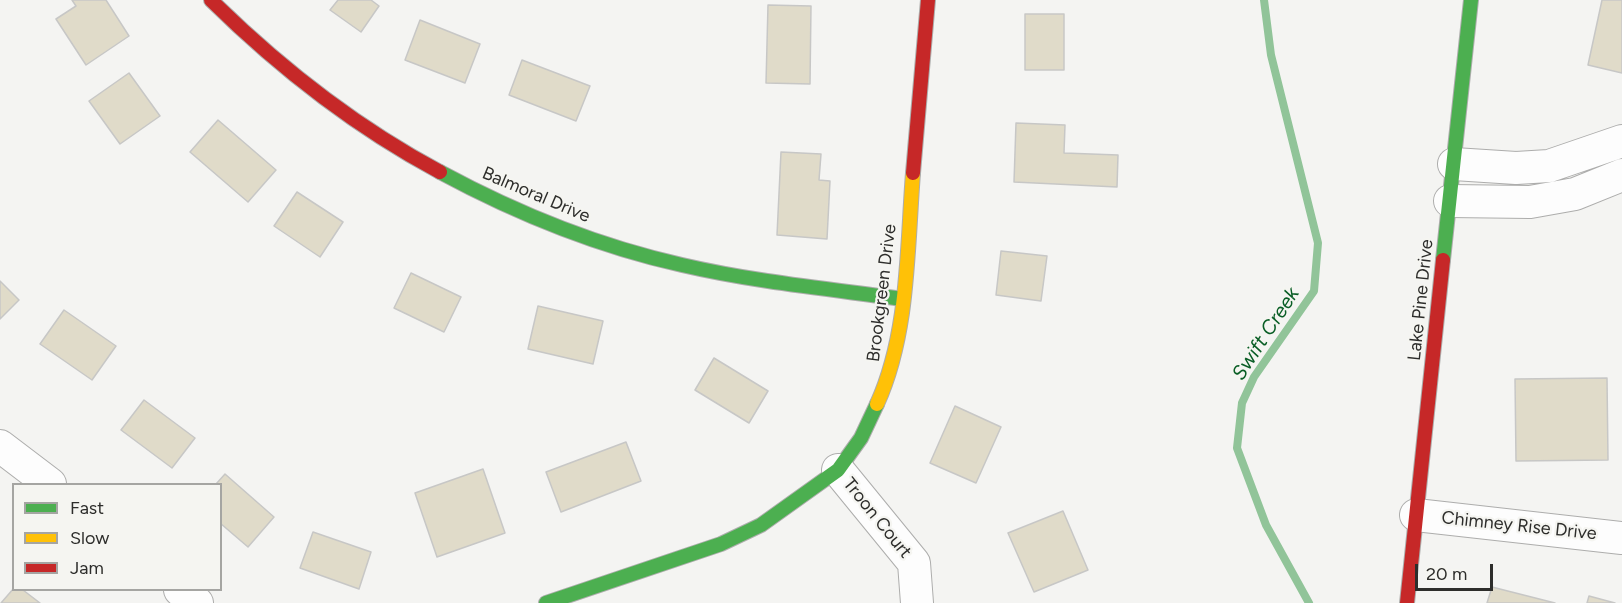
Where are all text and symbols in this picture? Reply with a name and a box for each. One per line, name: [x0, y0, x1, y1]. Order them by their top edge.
street label: Balmoral Drive: [479, 163, 593, 227]
street label: Brookgreen Drive: [863, 223, 901, 363]
street label: Lake Pine Drive: [1404, 238, 1438, 362]
water label: Swift Creek: [1227, 283, 1305, 385]
street label: Troon Court: [838, 474, 916, 562]
legend: [12, 483, 222, 591]
text: Fast: [70, 497, 104, 519]
street label: Chimney Rise Drive: [1440, 507, 1598, 545]
text: Slow: [70, 527, 109, 549]
scale bar: [1418, 552, 1496, 590]
text: Jam: [70, 557, 104, 579]
text: 20 m: [1426, 563, 1467, 585]

